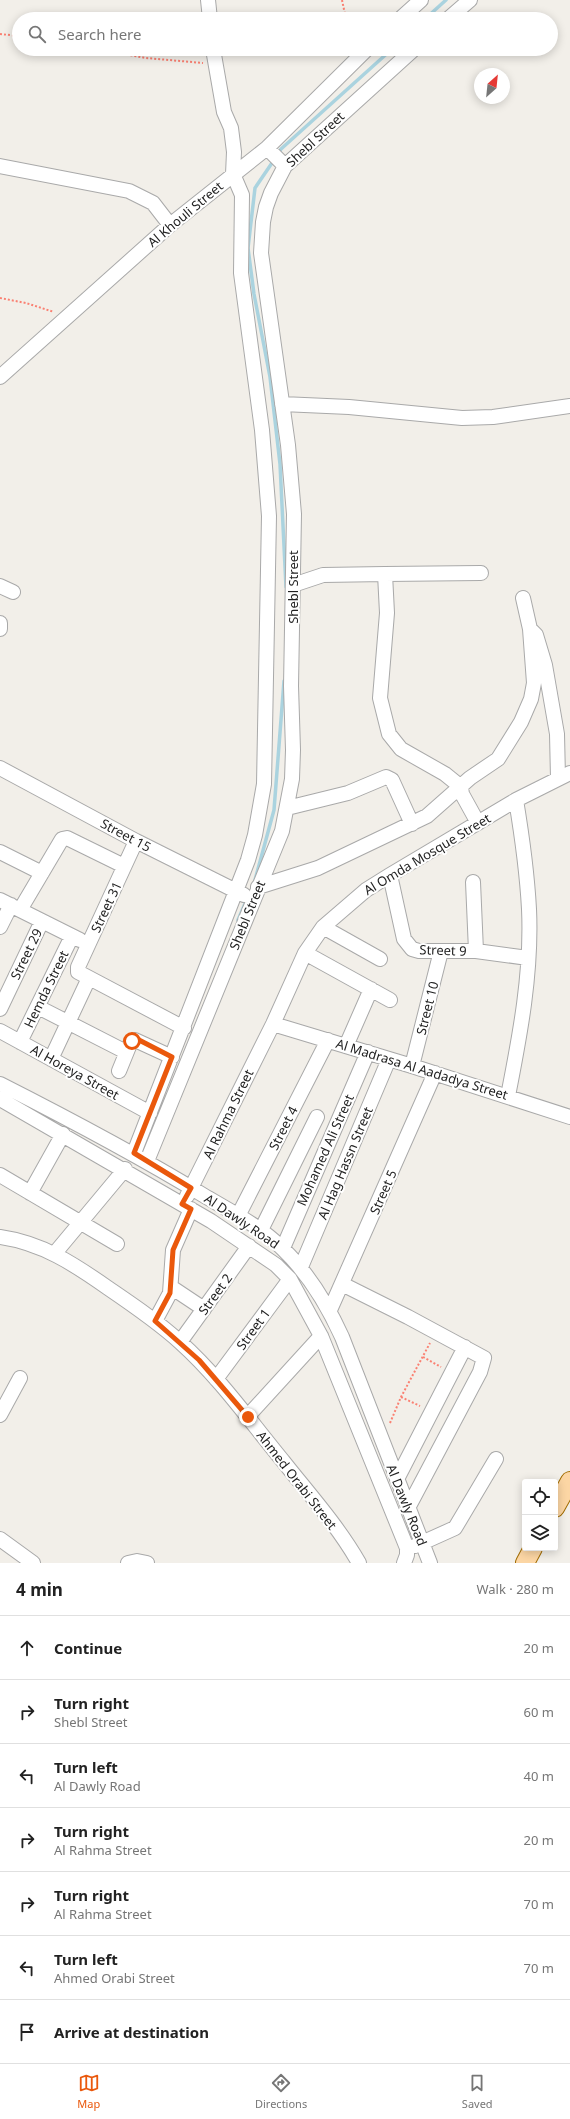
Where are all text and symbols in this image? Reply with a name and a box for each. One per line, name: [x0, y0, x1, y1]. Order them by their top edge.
search box: [12, 12, 558, 56]
icon: search: [26, 23, 48, 45]
text: Search here: [58, 24, 141, 44]
north arrow: [474, 68, 510, 104]
street label: Shebl Street: [282, 107, 348, 171]
street label: Al Khouli Street: [143, 177, 227, 251]
street label: Shebl Street: [284, 550, 302, 624]
street label: Al Omda Mosque Street: [360, 809, 494, 899]
street label: Street 15: [98, 814, 154, 856]
street label: Shebl Street: [225, 877, 269, 952]
street label: Street 31: [86, 878, 126, 936]
street label: Street 29: [6, 926, 46, 982]
street label: Street 9: [419, 940, 467, 960]
street label: Hemda Street: [19, 947, 73, 1031]
street label: Street 10: [412, 979, 442, 1037]
route start: [123, 1032, 141, 1050]
street label: Al Madrasa Al Aadadya Street: [334, 1034, 510, 1104]
street label: Al Horeya Street: [28, 1040, 123, 1104]
street label: Al Rahma Street: [199, 1066, 258, 1162]
street label: Mohamed Ali Street: [292, 1091, 358, 1209]
street label: Street 4: [264, 1102, 302, 1153]
street label: Al Hag Hassn Street: [313, 1104, 377, 1222]
street label: Street 5: [365, 1167, 401, 1217]
street label: Al Dawly Road: [201, 1189, 283, 1253]
street label: Street 2: [194, 1270, 236, 1318]
street label: Street 1: [232, 1305, 274, 1353]
route end: [239, 1408, 257, 1426]
street label: Ahmed Orabi Street: [253, 1427, 341, 1533]
street label: Al Dawly Road: [382, 1461, 432, 1549]
map controls: [522, 1479, 558, 1551]
button: locate: [522, 1479, 558, 1515]
button: layers: [522, 1515, 558, 1551]
text: 4 min: [16, 1578, 63, 1601]
text: Walk · 280 m: [476, 1580, 554, 1598]
icon: ahead: [16, 1637, 38, 1659]
text: Continue: [54, 1638, 122, 1658]
text: 20 m: [524, 1639, 554, 1657]
text: Turn right: [54, 1693, 129, 1713]
icon: right: [16, 1701, 38, 1723]
text: 60 m: [524, 1703, 554, 1721]
text: Shebl Street: [54, 1713, 128, 1731]
text: Turn left: [54, 1757, 118, 1777]
icon: left: [16, 1765, 38, 1787]
text: 40 m: [524, 1767, 554, 1785]
text: Al Dawly Road: [54, 1777, 141, 1795]
text: Turn right: [54, 1821, 129, 1841]
icon: right: [16, 1829, 38, 1851]
text: 20 m: [524, 1831, 554, 1849]
text: Al Rahma Street: [54, 1841, 152, 1859]
text: Turn right: [54, 1885, 129, 1905]
icon: right: [16, 1893, 38, 1915]
text: 70 m: [524, 1895, 554, 1913]
text: Al Rahma Street: [54, 1905, 152, 1923]
text: Turn left: [54, 1949, 118, 1969]
icon: left: [16, 1957, 38, 1979]
text: 70 m: [524, 1959, 554, 1977]
text: Ahmed Orabi Street: [54, 1969, 175, 1987]
icon: arrive: [16, 2021, 38, 2043]
text: Arrive at destination: [54, 2022, 209, 2042]
tab: Map: [77, 2072, 100, 2111]
tab: Directions: [255, 2072, 307, 2111]
tab: Saved: [462, 2072, 493, 2111]

